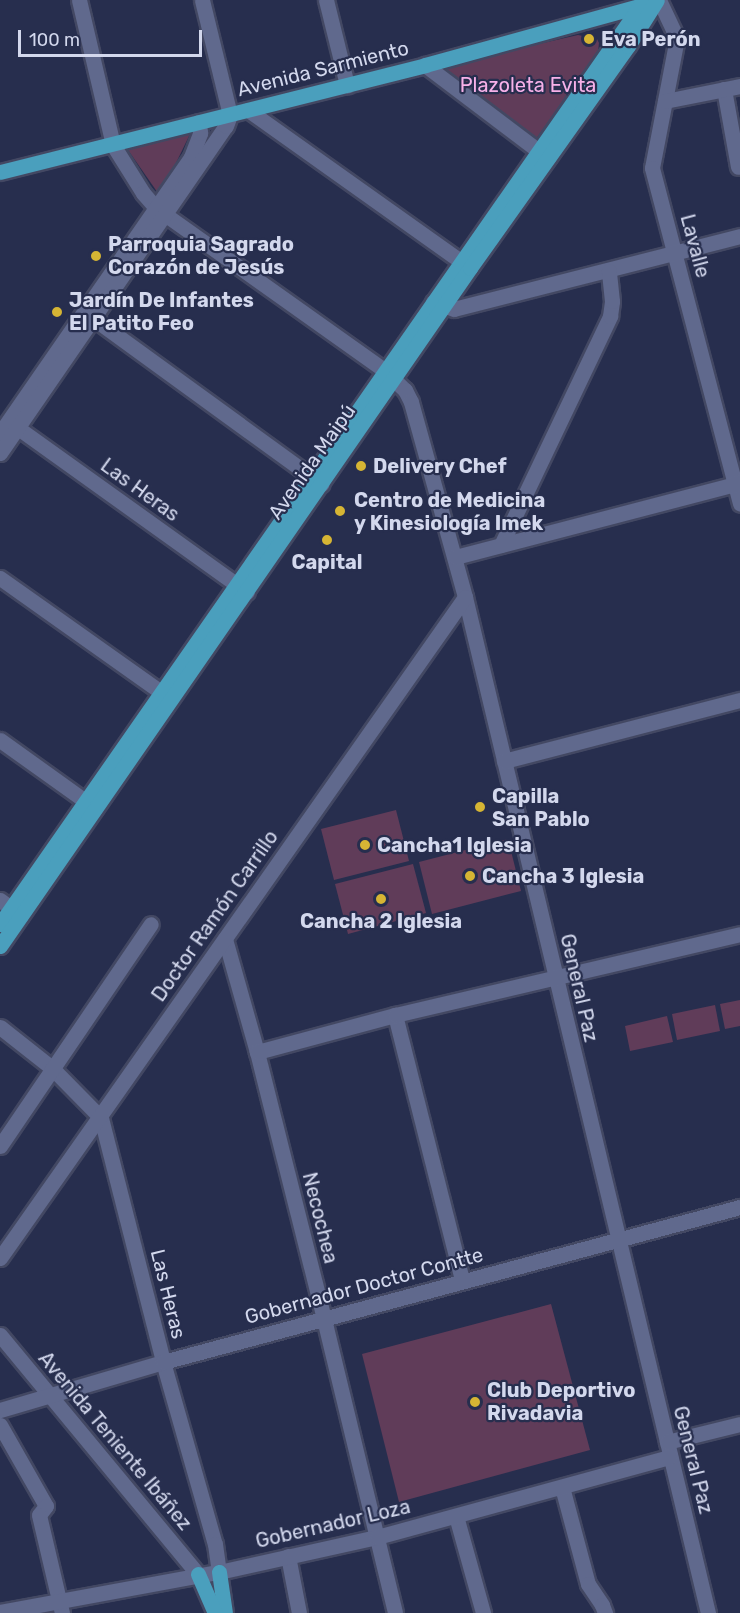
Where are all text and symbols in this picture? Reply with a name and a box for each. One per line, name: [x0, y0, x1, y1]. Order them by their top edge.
scale bar: [21, 18, 206, 56]
place label: Eva Perón: [601, 27, 700, 51]
text: 100 m: [29, 29, 80, 51]
marker: Eva Perón: [582, 32, 596, 46]
street label: Avenida Sarmiento: [235, 36, 411, 102]
park label: Plazoleta Evita: [460, 73, 596, 97]
street label: Lavalle: [675, 212, 715, 280]
place label: Parroquia Sagrado Corazón de Jesús: [108, 232, 294, 279]
marker: Parroquia Sagrado Corazón de Jesús: [89, 249, 103, 263]
place label: Jardín De Infantes El Patito Feo: [69, 288, 254, 335]
marker: Jardín De Infantes El Patito Feo: [50, 305, 64, 319]
street label: Avenida Maipú: [263, 400, 361, 524]
street label: Las Heras: [96, 453, 184, 527]
place label: Delivery Chef: [373, 454, 507, 478]
marker: Delivery Chef: [354, 459, 368, 473]
place label: Centro de Medicina y Kinesiología Imek: [354, 488, 545, 535]
marker: Centro de Medicina y Kinesiología Imek: [331, 502, 349, 520]
marker: Capital: [320, 533, 334, 547]
place label: Capital: [291, 550, 363, 574]
place label: Capilla San Pablo: [492, 784, 590, 831]
marker: Capilla San Pablo: [473, 800, 487, 814]
street label: Doctor Ramón Carrillo: [147, 826, 283, 1006]
place label: Cancha1 Iglesia: [377, 833, 532, 857]
marker: Cancha1 Iglesia: [358, 838, 372, 852]
place label: Cancha 3 Iglesia: [482, 864, 644, 888]
marker: Cancha 3 Iglesia: [463, 869, 477, 883]
marker: Cancha 2 Iglesia: [374, 892, 388, 906]
place label: Cancha 2 Iglesia: [300, 909, 462, 933]
street label: General Paz: [555, 932, 603, 1044]
street label: Necochea: [297, 1170, 343, 1266]
street label: Gobernador Doctor Contte: [242, 1243, 486, 1329]
street label: Las Heras: [145, 1247, 191, 1341]
street label: Avenida Teniente Ibáñez: [33, 1347, 197, 1535]
place label: Club Deportivo Rivadavia: [487, 1378, 635, 1425]
marker: Club Deportivo Rivadavia: [468, 1395, 482, 1409]
street label: General Paz: [668, 1404, 718, 1516]
street label: Gobernador Loza: [253, 1494, 413, 1554]

